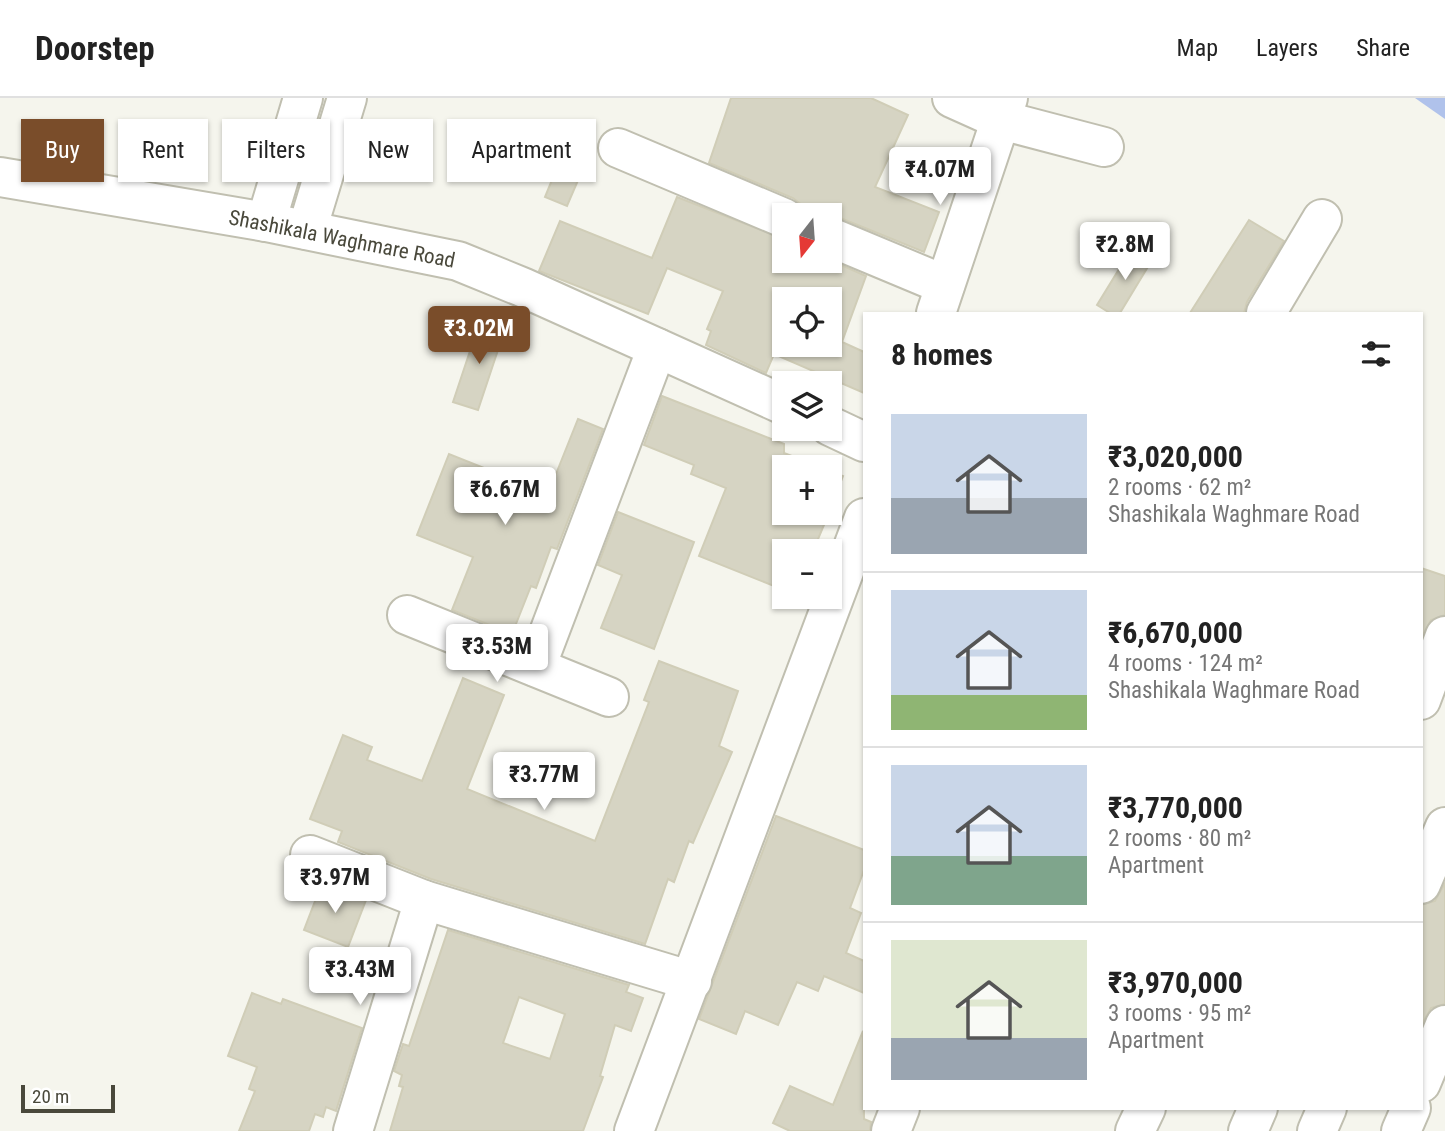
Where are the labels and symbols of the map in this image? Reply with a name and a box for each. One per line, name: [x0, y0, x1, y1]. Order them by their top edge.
pin: ₹4.07M: [883, 148, 997, 207]
north arrow: [772, 203, 842, 273]
street label: Shashikala Waghmare Road: [227, 205, 457, 273]
pin: ₹2.8M: [1076, 222, 1174, 282]
pin: ₹3.02M: [422, 306, 536, 366]
pin: ₹6.67M: [448, 468, 562, 527]
pin: ₹3.53M: [440, 624, 554, 684]
pin: ₹3.77M: [487, 752, 601, 812]
pin: ₹3.97M: [278, 856, 392, 915]
pin: ₹3.43M: [303, 948, 417, 1007]
scale bar: [21, 1082, 116, 1114]

